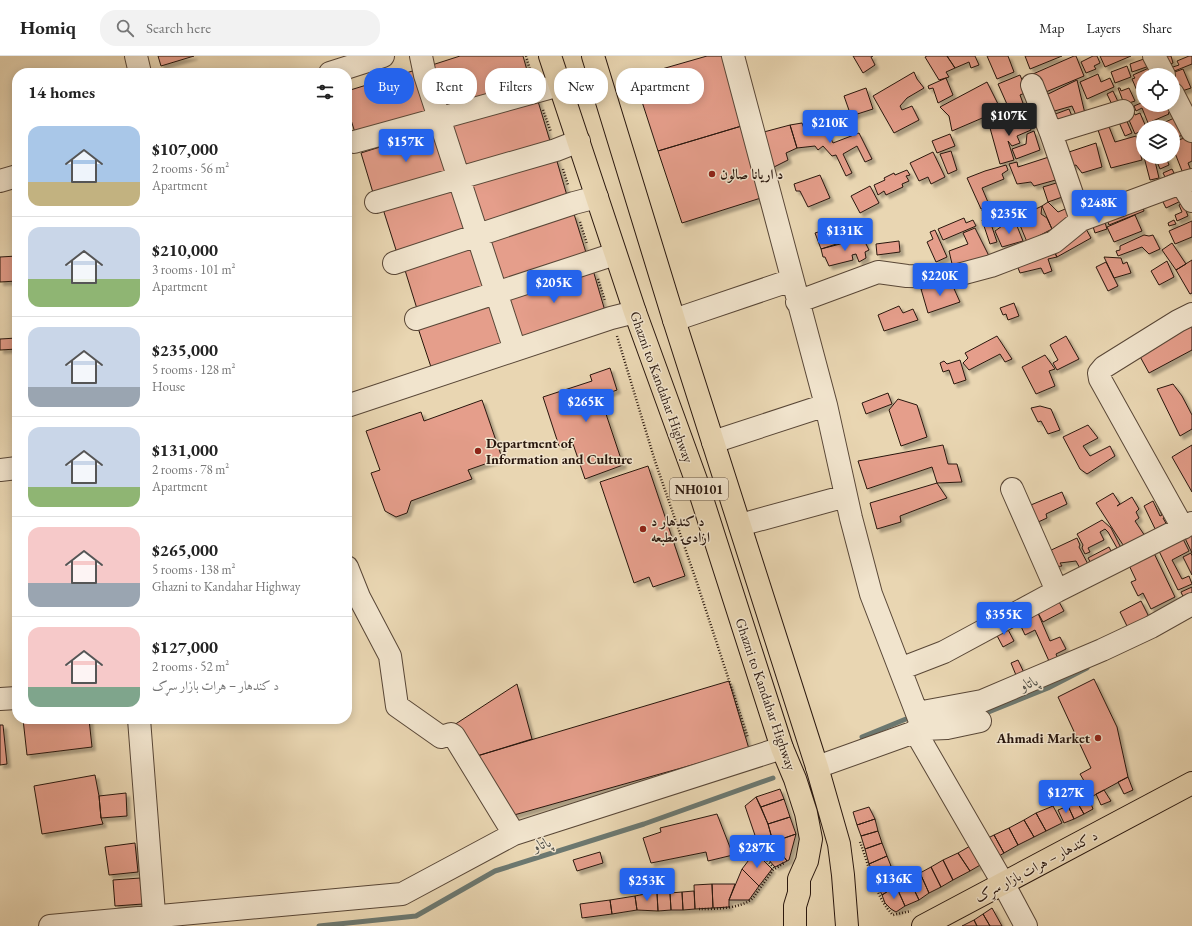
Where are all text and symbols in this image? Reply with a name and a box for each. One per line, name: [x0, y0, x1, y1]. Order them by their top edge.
search box: [100, 10, 380, 46]
text: Homiq: [20, 15, 76, 40]
icon: search: [114, 17, 136, 39]
text: Search here: [146, 18, 211, 37]
text: Map: [1039, 19, 1064, 37]
text: Layers: [1086, 19, 1121, 37]
text: Share: [1143, 19, 1172, 37]
chip: Buy: [364, 68, 414, 104]
chip: Rent: [422, 68, 477, 104]
chip: Filters: [485, 68, 546, 104]
chip: New: [554, 68, 608, 104]
chip: Apartment: [616, 68, 704, 104]
map controls: [1136, 68, 1180, 164]
button: locate: [1136, 68, 1180, 112]
text: 14 homes: [28, 81, 95, 103]
icon: filters: [314, 81, 336, 103]
pin: $107K: [981, 103, 1037, 137]
text: $107K: [991, 107, 1027, 124]
pin: $210K: [802, 110, 858, 144]
text: $210K: [812, 114, 848, 131]
button: layers: [1136, 120, 1180, 164]
pin: $157K: [378, 129, 434, 163]
text: $157K: [388, 133, 424, 150]
text: $107,000: [152, 138, 218, 160]
icon: home: [60, 142, 108, 190]
text: 2 rooms · 56 m²: [152, 160, 229, 177]
place label: د اریانا صالون: [720, 165, 783, 183]
marker: د اریانا صالون: [707, 169, 717, 179]
text: Apartment: [152, 177, 207, 194]
pin: $248K: [1071, 190, 1127, 224]
text: $248K: [1081, 194, 1117, 211]
pin: $235K: [981, 201, 1037, 235]
text: $235K: [991, 205, 1027, 222]
pin: $131K: [817, 218, 873, 252]
text: $131K: [827, 222, 863, 239]
text: $210,000: [152, 239, 218, 261]
icon: home: [60, 243, 108, 291]
text: 3 rooms · 101 m²: [152, 261, 236, 278]
pin: $220K: [912, 263, 968, 297]
text: $220K: [922, 267, 958, 284]
pin: $205K: [526, 270, 582, 304]
text: $205K: [536, 274, 572, 291]
text: Apartment: [152, 278, 207, 295]
street label: Ghazni to Kandahar Highway: [626, 309, 698, 466]
text: $235,000: [152, 339, 218, 361]
icon: home: [60, 343, 108, 391]
text: 5 rooms · 128 m²: [152, 361, 236, 378]
text: House: [152, 378, 185, 395]
pin: $265K: [558, 389, 614, 423]
text: $265K: [568, 393, 604, 410]
place label: Department of Information and Culture: [486, 434, 633, 468]
text: $131,000: [152, 439, 218, 461]
icon: home: [60, 443, 108, 491]
marker: Department of Information and Culture: [473, 446, 483, 456]
text: 2 rooms · 78 m²: [152, 461, 229, 478]
text: Apartment: [152, 478, 207, 495]
road number: NH0101: [670, 478, 728, 500]
place label: د کندهار د ازادۍ مطبعه: [651, 512, 710, 546]
marker: د کندهار د ازادۍ مطبعه: [638, 524, 648, 534]
text: $265,000: [152, 539, 218, 561]
icon: home: [60, 543, 108, 591]
text: 5 rooms · 138 m²: [152, 561, 236, 578]
text: Ghazni to Kandahar Highway: [152, 578, 300, 595]
pin: $355K: [976, 602, 1032, 636]
text: $355K: [986, 606, 1022, 623]
street label: Ghazni to Kandahar Highway: [731, 615, 801, 773]
text: $127,000: [152, 636, 218, 658]
icon: home: [60, 643, 108, 691]
text: 2 rooms · 52 m²: [152, 658, 229, 675]
water label: پاتاو: [1016, 670, 1043, 697]
text: د کندهار – هرات بازار سړک: [152, 677, 279, 694]
place label: Ahmadi Market: [996, 729, 1091, 747]
marker: Ahmadi Market: [1093, 733, 1103, 743]
pin: $127K: [1038, 780, 1094, 814]
text: $127K: [1048, 784, 1084, 801]
street label: د کندهار – هرات بازار سړک: [971, 826, 1102, 908]
water label: پاتاو: [529, 831, 555, 858]
pin: $287K: [729, 835, 785, 869]
text: $287K: [739, 839, 775, 856]
pin: $136K: [866, 866, 922, 900]
pin: $253K: [619, 868, 675, 902]
text: $136K: [876, 870, 912, 887]
text: $253K: [629, 872, 665, 889]

